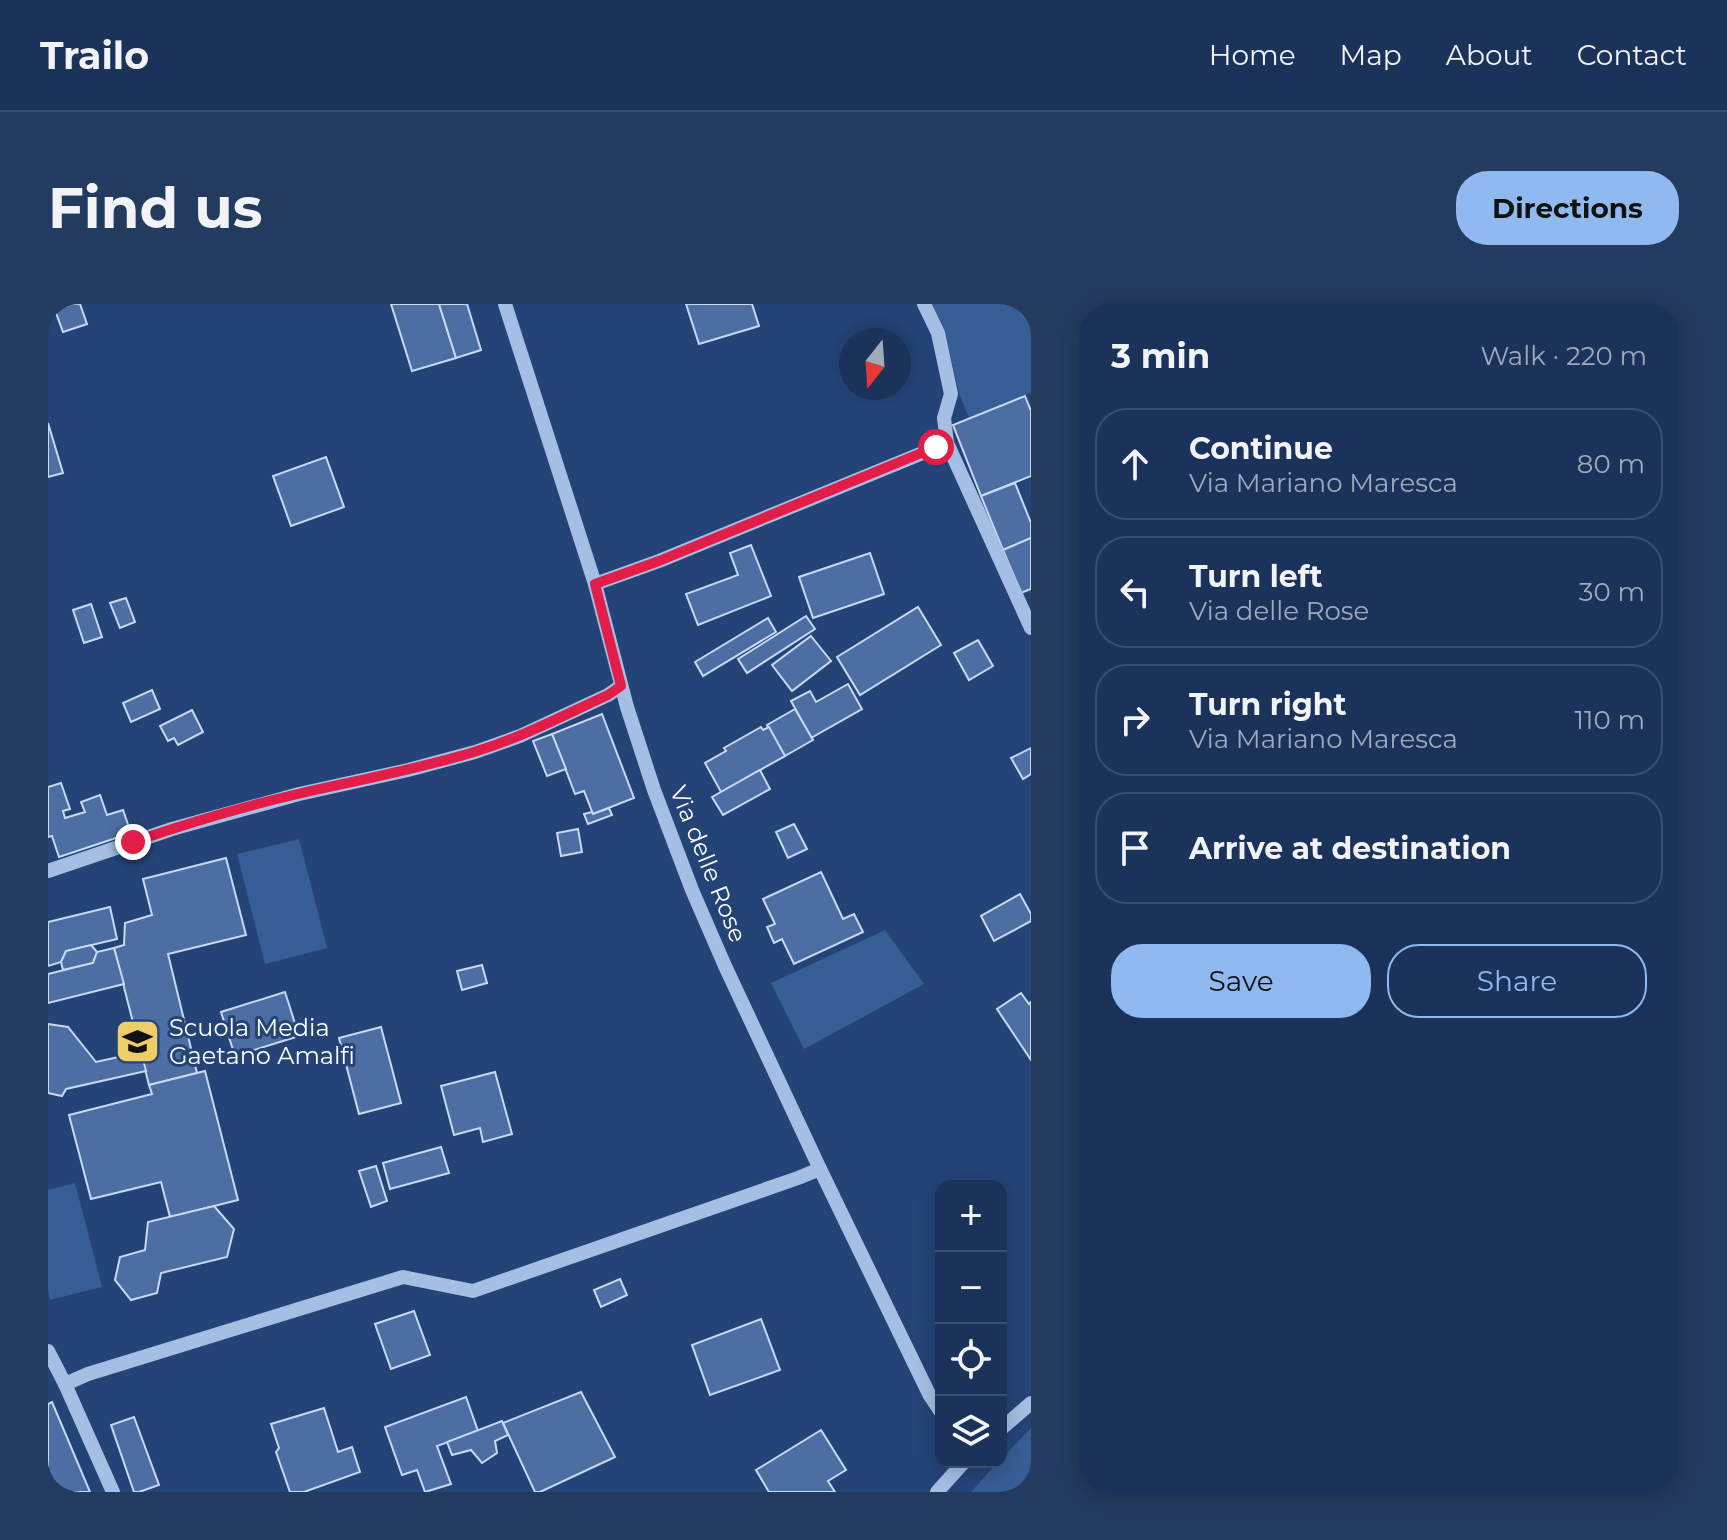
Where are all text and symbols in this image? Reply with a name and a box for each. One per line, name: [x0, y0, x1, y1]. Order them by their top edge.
text: Trailo: [40, 32, 149, 79]
text: Home: [1209, 38, 1296, 72]
text: Map: [1340, 38, 1402, 72]
text: About: [1446, 38, 1533, 72]
text: Contact: [1577, 38, 1687, 72]
button: Directions: [1456, 171, 1679, 245]
text: Find us: [48, 174, 262, 242]
north arrow: [839, 328, 911, 400]
text: 3 min: [1111, 335, 1210, 377]
text: Walk · 220 m: [1480, 340, 1647, 372]
route start: [918, 429, 954, 465]
text: Continue: [1189, 430, 1333, 467]
icon: ahead: [1113, 442, 1157, 486]
text: 80 m: [1577, 448, 1645, 480]
text: Via Mariano Maresca: [1189, 467, 1458, 499]
text: Turn left: [1189, 558, 1322, 595]
icon: left: [1113, 570, 1157, 614]
text: 30 m: [1579, 576, 1645, 608]
text: Via delle Rose: [1189, 595, 1369, 627]
text: Turn right: [1189, 686, 1346, 723]
icon: right: [1113, 698, 1157, 742]
text: 110 m: [1575, 704, 1645, 736]
text: Via Mariano Maresca: [1189, 723, 1458, 755]
street label: Via delle Rose: [664, 781, 753, 946]
route end: [115, 824, 151, 860]
icon: arrive: [1113, 826, 1157, 870]
text: Arrive at destination: [1189, 830, 1511, 867]
button: Save: [1111, 944, 1371, 1018]
button: Share: [1387, 944, 1647, 1018]
place label: Scuola Media Gaetano Amalfi: [169, 1013, 355, 1070]
school or university icon: Scuola Media Gaetano Amalfi: [114, 1018, 162, 1066]
map controls: [935, 1180, 1007, 1468]
button: +: [935, 1180, 1007, 1252]
button: −: [935, 1252, 1007, 1324]
button: locate: [935, 1324, 1007, 1396]
button: layers: [935, 1396, 1007, 1468]

